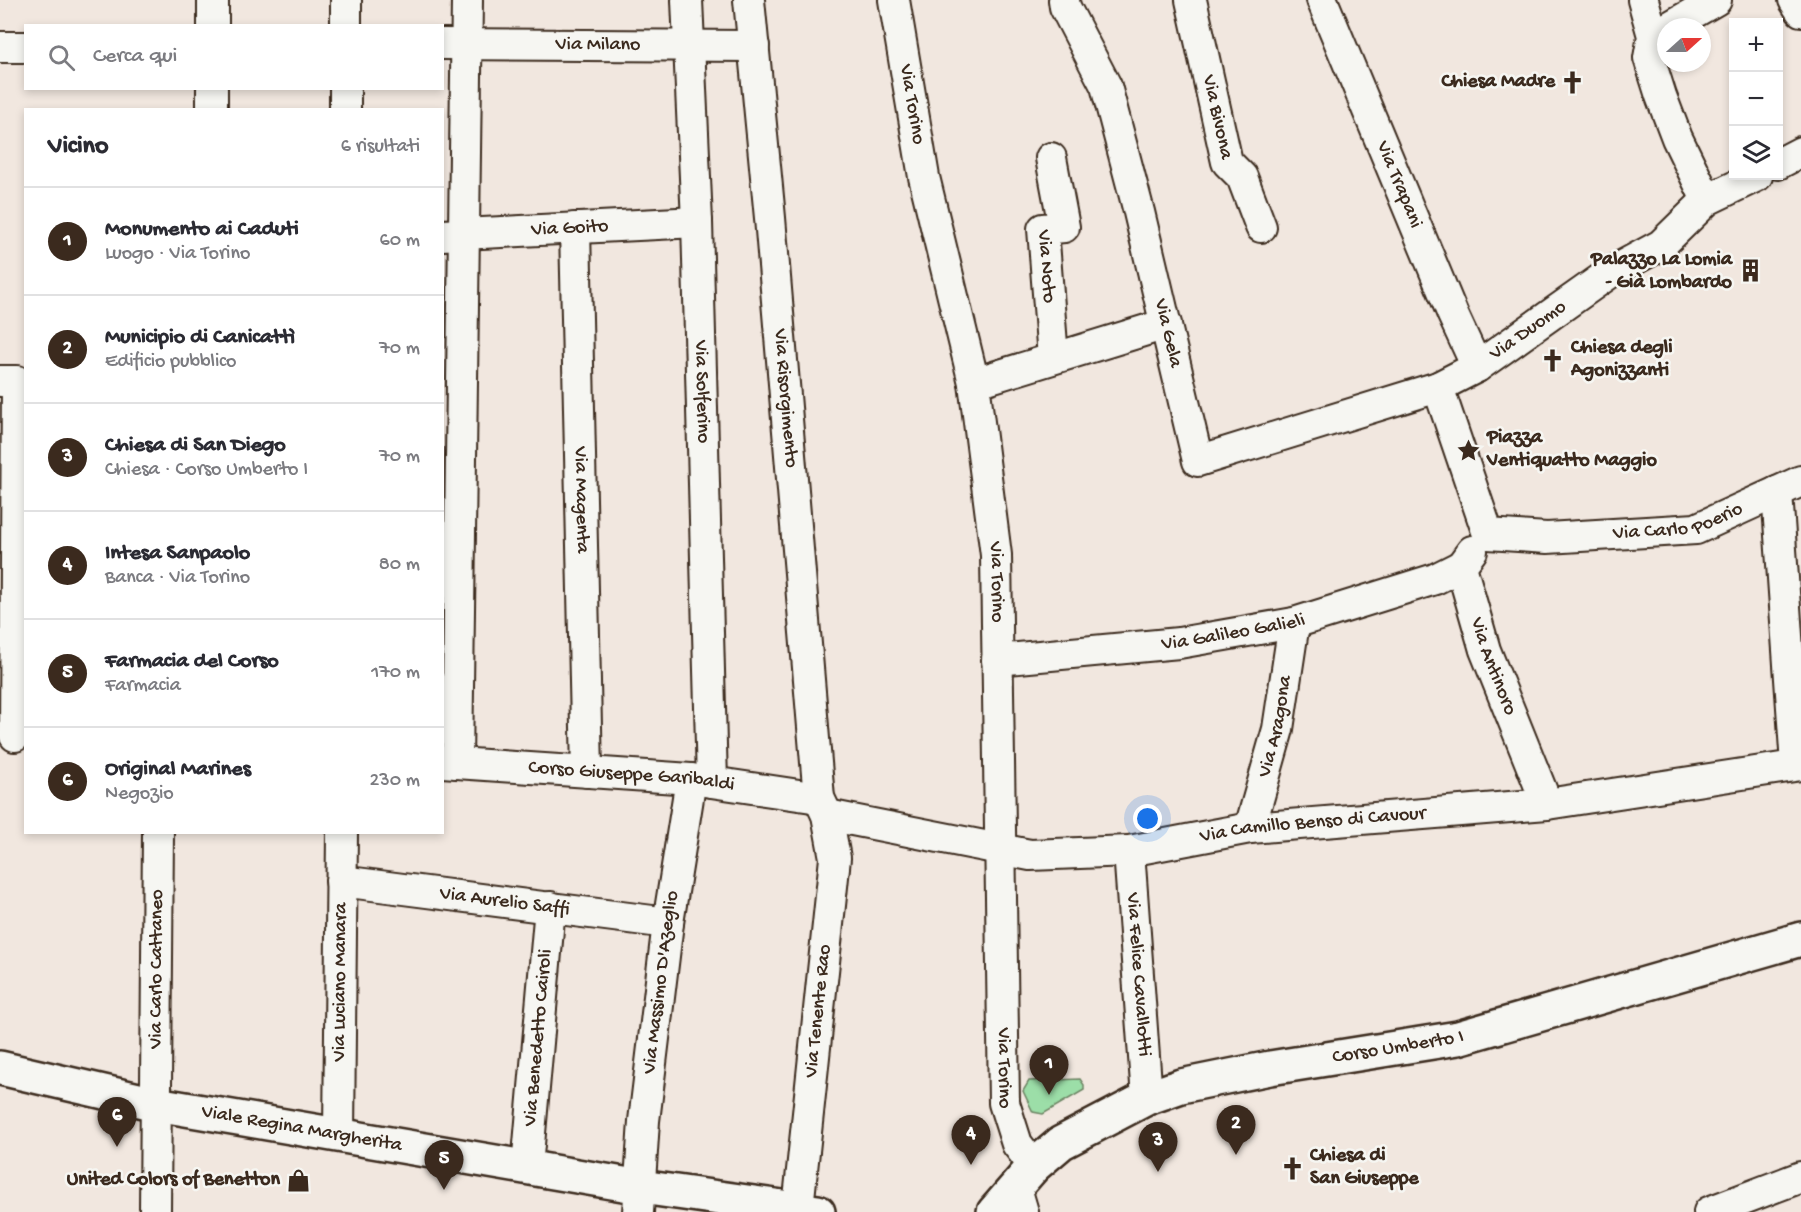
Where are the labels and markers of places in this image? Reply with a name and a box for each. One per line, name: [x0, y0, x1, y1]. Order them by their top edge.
church icon: Chiesa Madre: [1560, 69, 1586, 95]
place label: Chiesa Madre: [1440, 71, 1556, 94]
place label: Palazzo La Lomia - Già Lombardo: [1590, 249, 1733, 295]
building icon: Palazzo La Lomia - Già Lombardo: [1737, 258, 1763, 284]
place label: Chiesa degli Agonizzanti: [1570, 337, 1673, 383]
church icon: Chiesa degli Agonizzanti: [1540, 347, 1566, 373]
place label: Piazza Ventiquatto Maggio: [1486, 427, 1657, 473]
place icon: Piazza Ventiquatto Maggio: [1456, 437, 1482, 463]
pin: 1: [1030, 1046, 1068, 1095]
pin: 6: [98, 1098, 136, 1147]
pin: 2: [1216, 1106, 1256, 1155]
pin: 4: [952, 1116, 990, 1165]
pin: 3: [1138, 1122, 1178, 1172]
pin: 5: [424, 1140, 464, 1190]
place label: Chiesa di San Giuseppe: [1309, 1145, 1419, 1191]
church icon: Chiesa di San Giuseppe: [1279, 1155, 1305, 1181]
shop icon: United Colors of Benetton: [285, 1167, 311, 1193]
place label: United Colors of Benetton: [67, 1169, 280, 1192]

